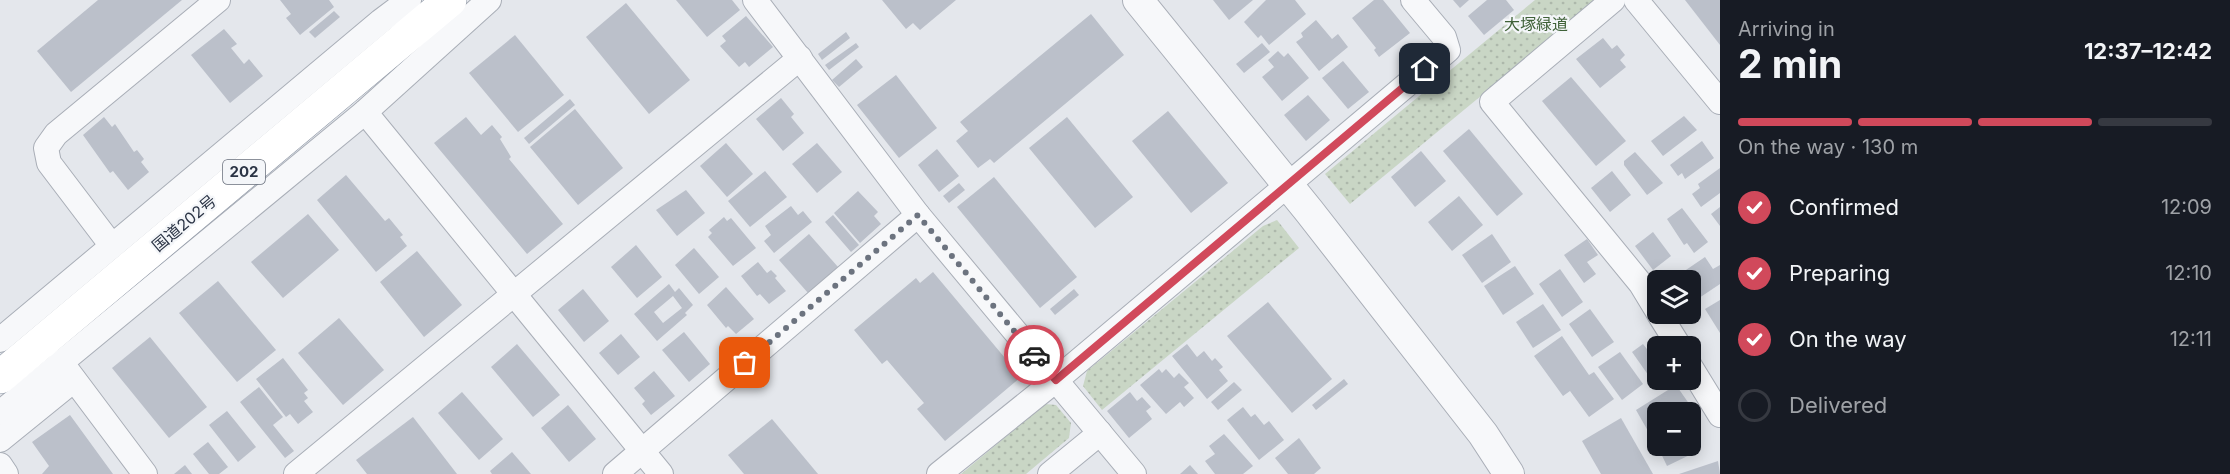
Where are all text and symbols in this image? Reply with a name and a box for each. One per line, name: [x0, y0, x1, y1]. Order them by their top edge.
park label: 大塚緑道: [1504, 14, 1568, 34]
text: Arriving in: [1738, 17, 1835, 41]
text: 12:37–12:42: [2084, 38, 2212, 64]
text: 2 min: [1738, 40, 1842, 87]
pin: [1399, 43, 1450, 94]
icon: home: [1408, 52, 1441, 85]
text: On the way · 130 m: [1738, 135, 1918, 159]
road number: 202: [223, 160, 265, 184]
street label: 国道202号: [148, 190, 220, 256]
icon: check: [1738, 191, 1771, 224]
text: Confirmed: [1789, 194, 1899, 220]
text: 12:09: [2161, 195, 2212, 219]
icon: check: [1738, 257, 1771, 290]
text: Preparing: [1789, 260, 1890, 286]
text: 12:10: [2165, 261, 2212, 285]
map controls: [1647, 270, 1701, 456]
button: layers: [1647, 270, 1701, 324]
icon: check: [1738, 323, 1771, 356]
courier: [1004, 325, 1064, 385]
text: On the way: [1789, 326, 1907, 352]
text: 12:11: [2170, 327, 2212, 351]
button: +: [1647, 336, 1701, 390]
pin: [719, 337, 770, 388]
icon: car: [1018, 339, 1051, 372]
icon: bag: [728, 346, 761, 379]
text: Delivered: [1789, 392, 1887, 418]
button: −: [1647, 402, 1701, 456]

